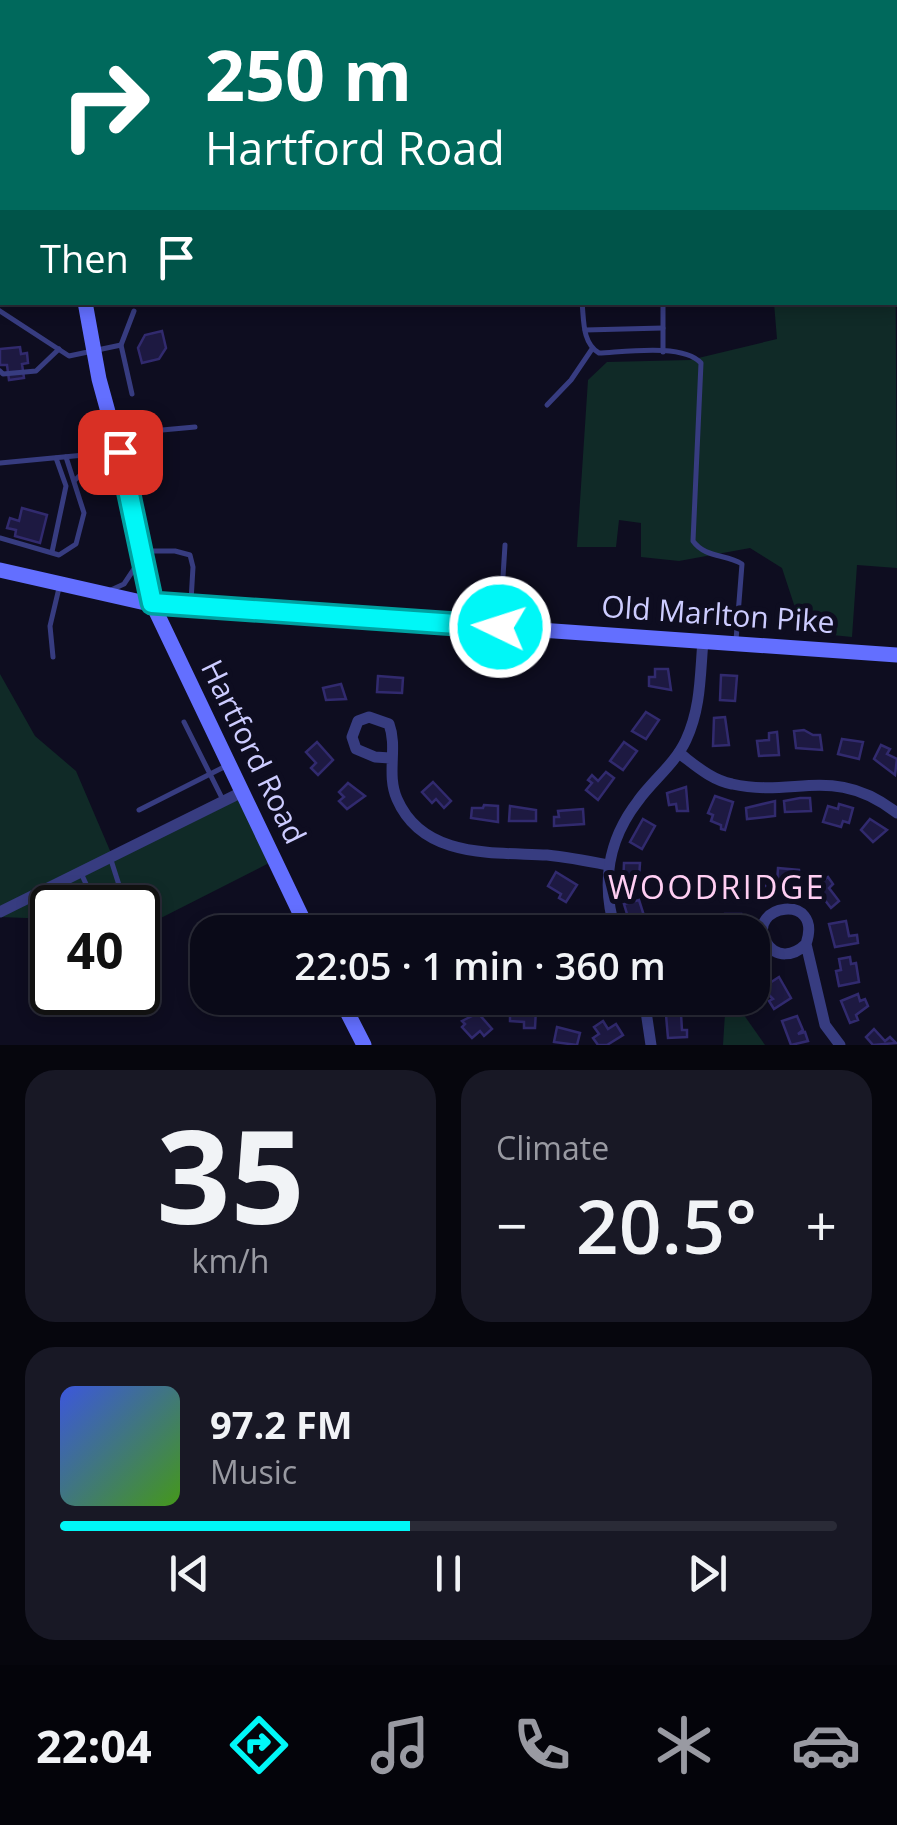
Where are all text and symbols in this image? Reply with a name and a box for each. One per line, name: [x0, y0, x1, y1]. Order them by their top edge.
text: 250 m: [205, 26, 412, 122]
icon: right: [40, 40, 170, 170]
text: Hartford Road: [205, 117, 505, 178]
icon: arrive: [149, 230, 204, 285]
text: Then: [40, 232, 129, 284]
pin: [78, 410, 163, 495]
icon: arrive: [93, 425, 148, 480]
position arrow: [448, 575, 552, 679]
street label: Old Marlton Pike: [600, 585, 836, 642]
street label: Hartford Road: [192, 653, 317, 850]
district label: WOODRIDGE: [608, 865, 826, 908]
speed limit sign: 40: [30, 885, 160, 1015]
text: 22:05 · 1 min · 360 m: [294, 939, 666, 991]
text: 35: [156, 1085, 305, 1262]
text: Climate: [496, 1126, 609, 1169]
text: 20.5°: [576, 1174, 757, 1276]
text: −: [496, 1187, 527, 1262]
text: +: [806, 1187, 837, 1262]
text: km/h: [192, 1239, 269, 1282]
text: 97.2 FM: [210, 1398, 353, 1450]
text: Music: [210, 1450, 297, 1493]
icon: previous: [162, 1546, 217, 1601]
icon: pause: [421, 1546, 476, 1601]
icon: next: [680, 1546, 735, 1601]
icon: directions: [224, 1710, 294, 1780]
icon: music: [365, 1710, 435, 1780]
icon: phone: [507, 1710, 577, 1780]
icon: climate: [649, 1710, 719, 1780]
icon: car: [791, 1710, 861, 1780]
text: 22:04: [36, 1715, 152, 1776]

